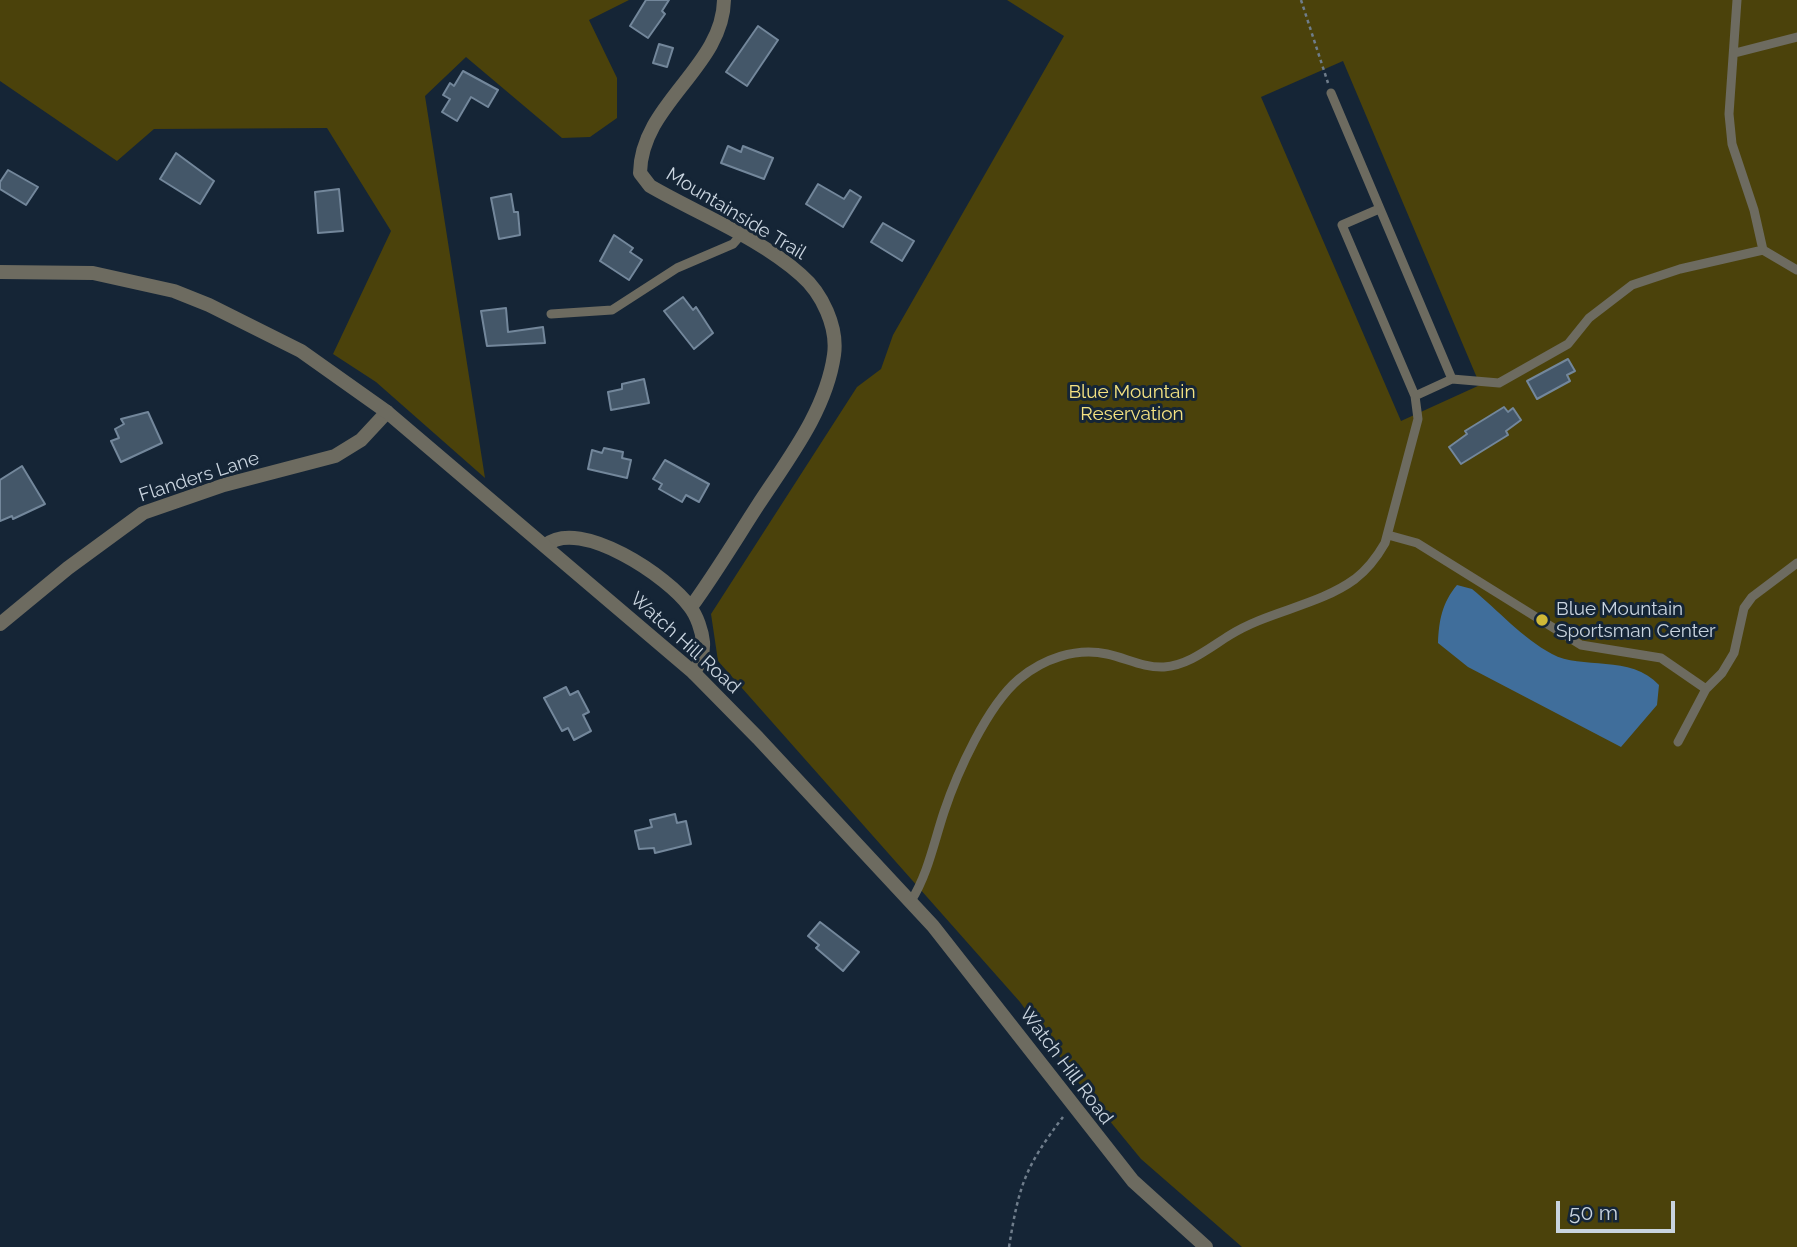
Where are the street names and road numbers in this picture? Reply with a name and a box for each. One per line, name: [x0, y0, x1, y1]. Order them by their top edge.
street label: Mountainside Trail: [662, 163, 810, 265]
street label: Flanders Lane: [136, 447, 262, 507]
street label: Watch Hill Road: [625, 587, 745, 699]
street label: Watch Hill Road: [1015, 1003, 1117, 1129]

